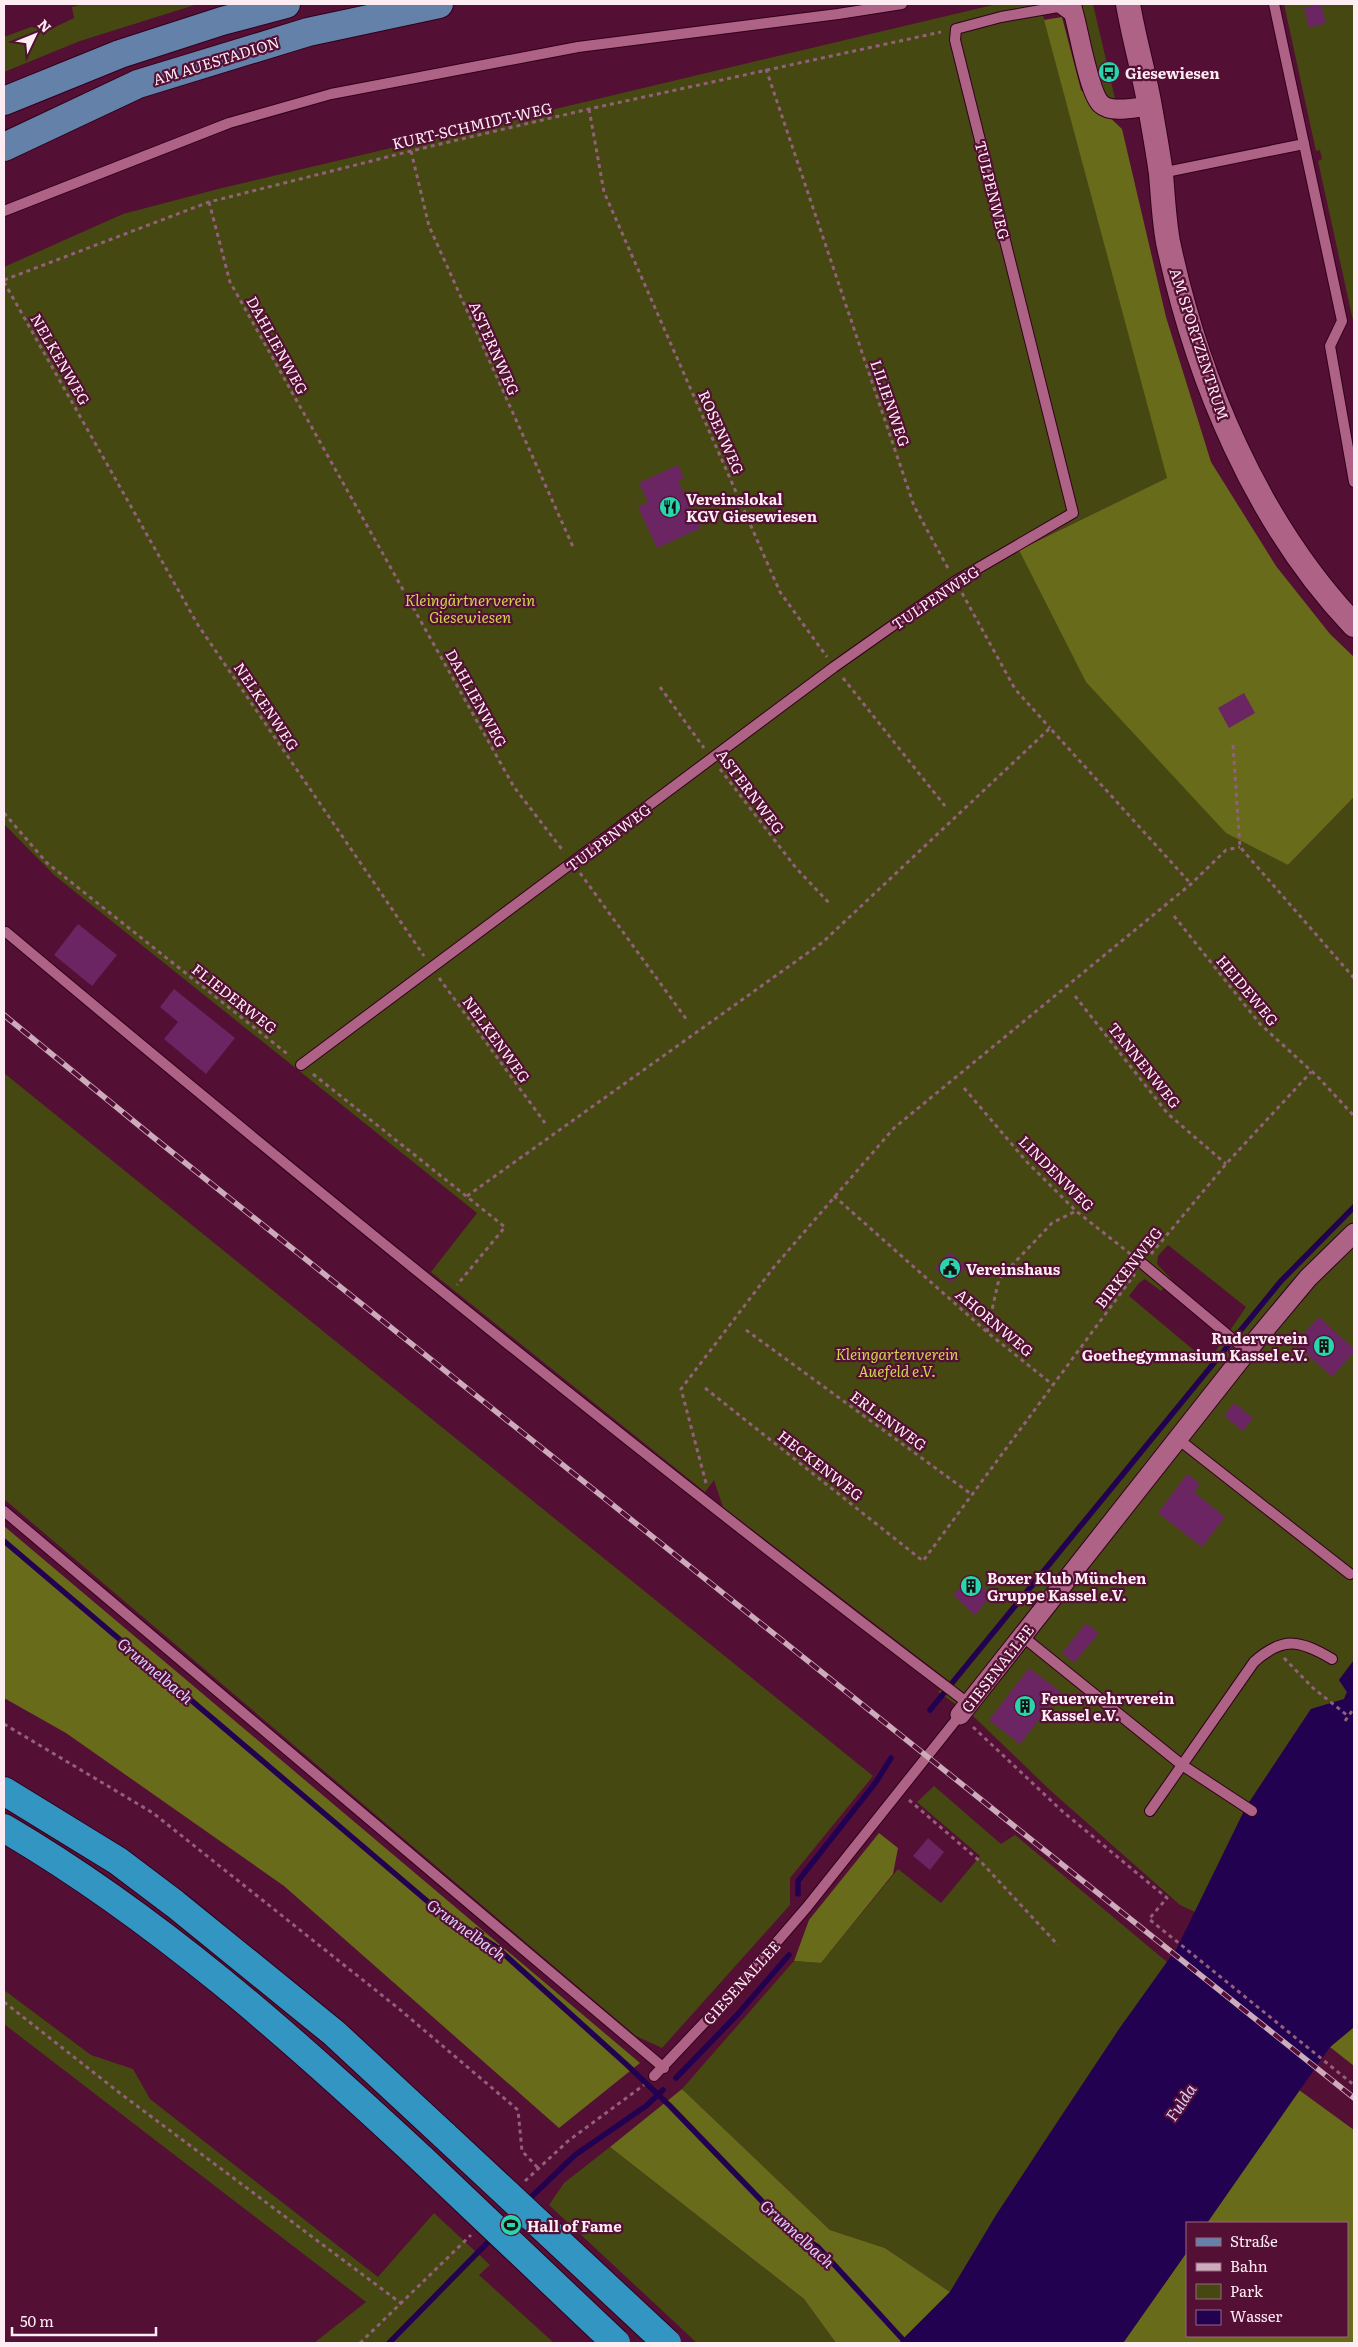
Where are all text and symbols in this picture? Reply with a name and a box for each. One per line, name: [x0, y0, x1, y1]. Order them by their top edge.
north arrow: [10, 10, 60, 60]
text: N: [34, 14, 57, 37]
street label: AM AUESTADION: [150, 30, 282, 90]
bus stop icon: Giesewiesen: [1097, 60, 1121, 84]
place label: Giesewiesen: [1125, 61, 1220, 84]
street label: KURT-SCHMIDT-WEG: [390, 95, 554, 155]
street label: TULPENWEG: [970, 138, 1016, 242]
street label: AM SPORTZENTRUM: [1164, 265, 1236, 423]
street label: DAHLIENWEG: [241, 292, 315, 398]
street label: ASTERNWEG: [464, 297, 526, 399]
street label: NELKENWEG: [25, 309, 97, 409]
street label: LILIENWEG: [865, 356, 917, 450]
street label: ROSENWEG: [693, 386, 751, 478]
place label: Vereinslokal KGV Giesewiesen: [686, 487, 818, 527]
restaurant icon: Vereinslokal KGV Giesewiesen: [658, 495, 682, 519]
street label: TULPENWEG: [887, 559, 983, 635]
park label: Kleingärtnerverein Giesewiesen: [405, 588, 535, 628]
street label: DAHLIENWEG: [440, 645, 514, 751]
street label: NELKENWEG: [229, 657, 305, 755]
street label: ASTERNWEG: [711, 744, 791, 838]
street label: TULPENWEG: [561, 797, 655, 877]
street label: HEIDEWEG: [1211, 949, 1285, 1031]
street label: FLIEDERWEG: [188, 957, 282, 1039]
street label: NELKENWEG: [458, 991, 536, 1087]
street label: TANNENWEG: [1103, 1017, 1187, 1113]
street label: LINDENWEG: [1014, 1130, 1100, 1216]
street label: BIRKENWEG: [1089, 1221, 1167, 1313]
public building icon: Vereinshaus: [938, 1256, 962, 1280]
place label: Vereinshaus: [966, 1257, 1061, 1280]
street label: AHORNWEG: [951, 1282, 1039, 1362]
place label: Ruderverein Goethegymnasium Kassel e.V.: [1082, 1326, 1309, 1366]
building icon: Ruderverein Goethegymnasium Kassel e.V.: [1312, 1334, 1336, 1358]
park label: Kleingartenverein Auefeld e.V.: [835, 1342, 959, 1382]
street label: ERLENWEG: [846, 1384, 932, 1456]
street label: HECKENWEG: [773, 1424, 869, 1506]
place label: Boxer Klub München Gruppe Kassel e.V.: [987, 1566, 1147, 1606]
building icon: Boxer Klub München Gruppe Kassel e.V.: [959, 1574, 983, 1598]
street label: GIESENALLEE: [955, 1619, 1039, 1717]
water label: Grunnelbach: [113, 1631, 200, 1709]
place label: Feuerwehrverein Kassel e.V.: [1041, 1686, 1175, 1726]
building icon: Feuerwehrverein Kassel e.V.: [1013, 1694, 1037, 1718]
water label: Grunnelbach: [422, 1892, 512, 1966]
street label: GIESENALLEE: [697, 1935, 785, 2029]
water label: Fulda: [1159, 2078, 1202, 2126]
water label: Grunnelbach: [755, 2193, 841, 2273]
sports icon: Hall of Fame: [499, 2213, 523, 2237]
place label: Hall of Fame: [527, 2214, 622, 2237]
legend: [1186, 2222, 1348, 2337]
text: Straße: [1230, 2229, 1278, 2252]
text: Bahn: [1230, 2254, 1268, 2277]
text: Park: [1230, 2279, 1264, 2302]
scale bar: [12, 2304, 156, 2336]
text: Wasser: [1230, 2304, 1282, 2327]
text: 50 m: [20, 2309, 54, 2332]

